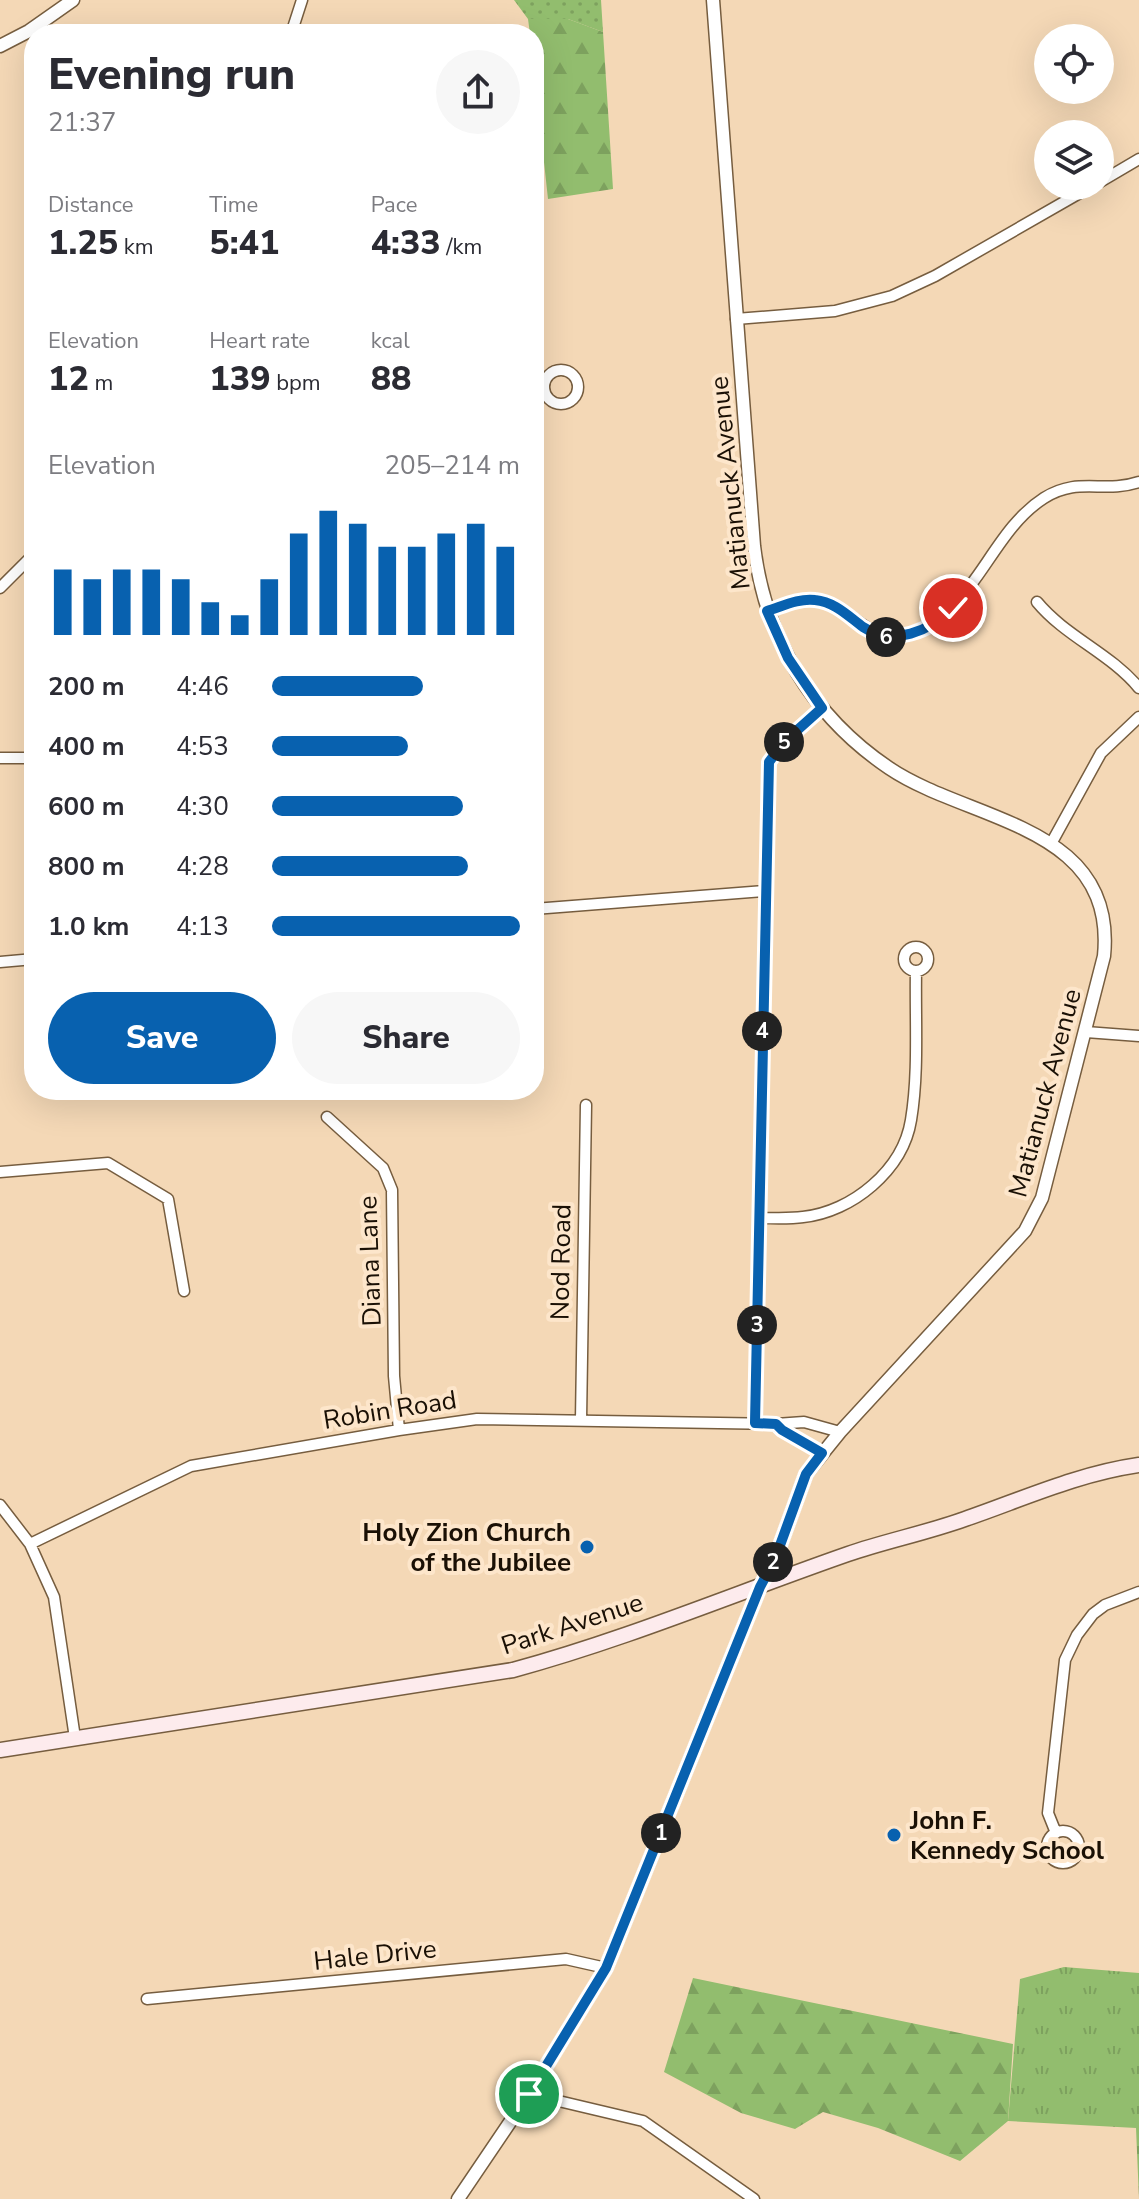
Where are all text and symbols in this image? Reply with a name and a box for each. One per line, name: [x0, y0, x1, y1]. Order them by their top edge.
map controls: [1034, 24, 1114, 200]
button: locate: [1034, 24, 1114, 104]
text: Evening run: [48, 45, 295, 105]
button: share: [436, 50, 520, 134]
text: 21:37: [48, 105, 116, 140]
button: layers: [1034, 120, 1114, 200]
text: Distance: [48, 190, 133, 220]
text: Time: [209, 190, 258, 220]
text: Pace: [371, 190, 417, 220]
text: 1.25: [48, 220, 118, 266]
text: 5:41: [209, 220, 279, 266]
text: 4:33: [371, 220, 441, 266]
text: km: [118, 232, 154, 262]
text: /km: [441, 232, 482, 262]
text: Elevation: [48, 326, 139, 356]
text: Heart rate: [209, 326, 310, 356]
text: kcal: [371, 326, 410, 356]
text: 12: [48, 356, 89, 402]
text: 139: [209, 356, 271, 402]
text: 88: [371, 356, 411, 402]
text: m: [89, 368, 113, 398]
text: bpm: [271, 368, 321, 398]
street label: Matianuck Avenue: [701, 375, 759, 591]
text: Elevation: [48, 448, 156, 483]
text: 205–214 m: [384, 448, 520, 483]
pin: [919, 574, 987, 642]
icon: check: [931, 586, 975, 630]
pin: 6: [866, 617, 906, 657]
text: 6: [879, 622, 893, 652]
text: 200 m: [48, 669, 125, 704]
text: 4:46: [176, 669, 229, 704]
pin: 5: [764, 722, 804, 762]
text: 5: [777, 727, 791, 757]
text: 400 m: [48, 729, 125, 764]
text: 4:53: [176, 729, 229, 764]
text: 600 m: [48, 789, 125, 824]
text: 4:30: [176, 789, 229, 824]
text: 800 m: [48, 849, 125, 884]
text: 4:28: [176, 849, 229, 884]
text: 1.0 km: [48, 909, 129, 944]
text: 4:13: [176, 909, 229, 944]
street label: Matianuck Avenue: [1000, 985, 1090, 1201]
button: Save: [48, 992, 276, 1084]
button: Share: [292, 992, 520, 1084]
pin: 4: [742, 1011, 782, 1051]
text: 4: [755, 1016, 769, 1046]
street label: Diana Lane: [350, 1195, 390, 1327]
street label: Nod Road: [542, 1204, 580, 1320]
pin: 3: [737, 1305, 777, 1345]
text: 3: [750, 1310, 764, 1340]
street label: Robin Road: [321, 1382, 459, 1438]
place label: Holy Zion Church of the Jubilee: [362, 1515, 571, 1580]
marker: Holy Zion Church of the Jubilee: [578, 1538, 596, 1556]
pin: 2: [753, 1542, 793, 1582]
text: 2: [766, 1547, 780, 1577]
street label: Park Avenue: [497, 1585, 647, 1663]
place label: John F. Kennedy School: [909, 1803, 1105, 1868]
pin: 1: [641, 1813, 681, 1853]
text: 1: [654, 1818, 668, 1848]
marker: John F. Kennedy School: [885, 1826, 903, 1844]
street label: Hale Drive: [312, 1931, 438, 1979]
pin: [495, 2060, 563, 2128]
icon: arrive: [507, 2072, 551, 2116]

